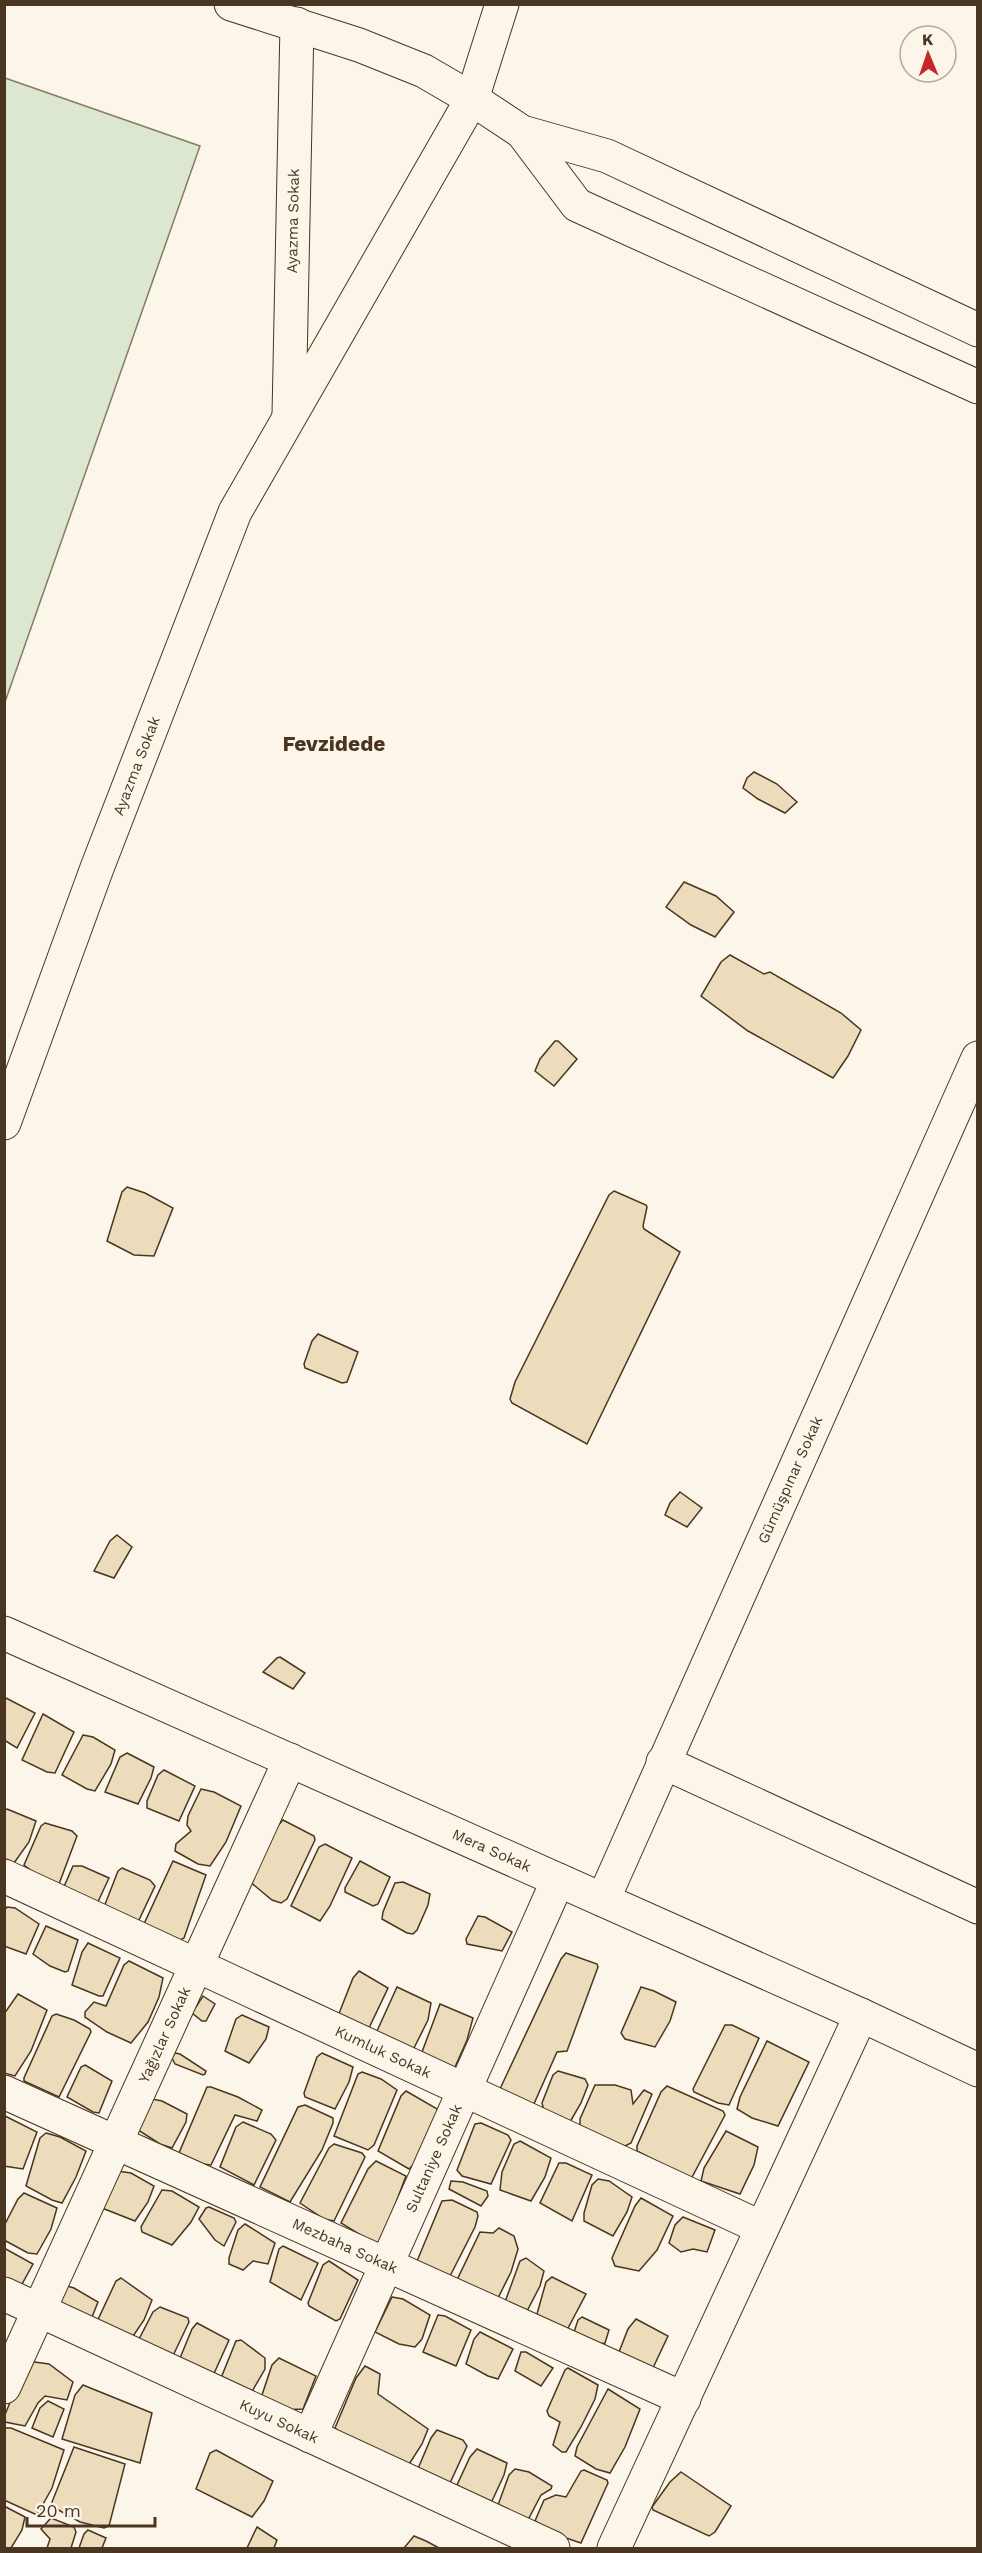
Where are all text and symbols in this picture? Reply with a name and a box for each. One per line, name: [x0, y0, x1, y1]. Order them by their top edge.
north arrow: [898, 24, 958, 84]
text: K: [922, 30, 933, 49]
street label: Ayazma Sokak: [283, 168, 303, 274]
street label: Ayazma Sokak: [109, 713, 164, 818]
district label: Fevzidede: [282, 731, 386, 756]
street label: Gümüşpınar Sokak: [754, 1413, 827, 1546]
street label: Mera Sokak: [449, 1825, 534, 1876]
street label: Yağızlar Sokak: [135, 1984, 195, 2086]
street label: Kumluk Sokak: [332, 2022, 435, 2082]
street label: Sultaniye Sokak: [402, 2101, 466, 2215]
street label: Mezbaha Sokak: [289, 2214, 401, 2278]
street label: Kuyu Sokak: [237, 2395, 322, 2447]
scale bar: [27, 2490, 154, 2528]
text: 20 m: [36, 2500, 81, 2521]

